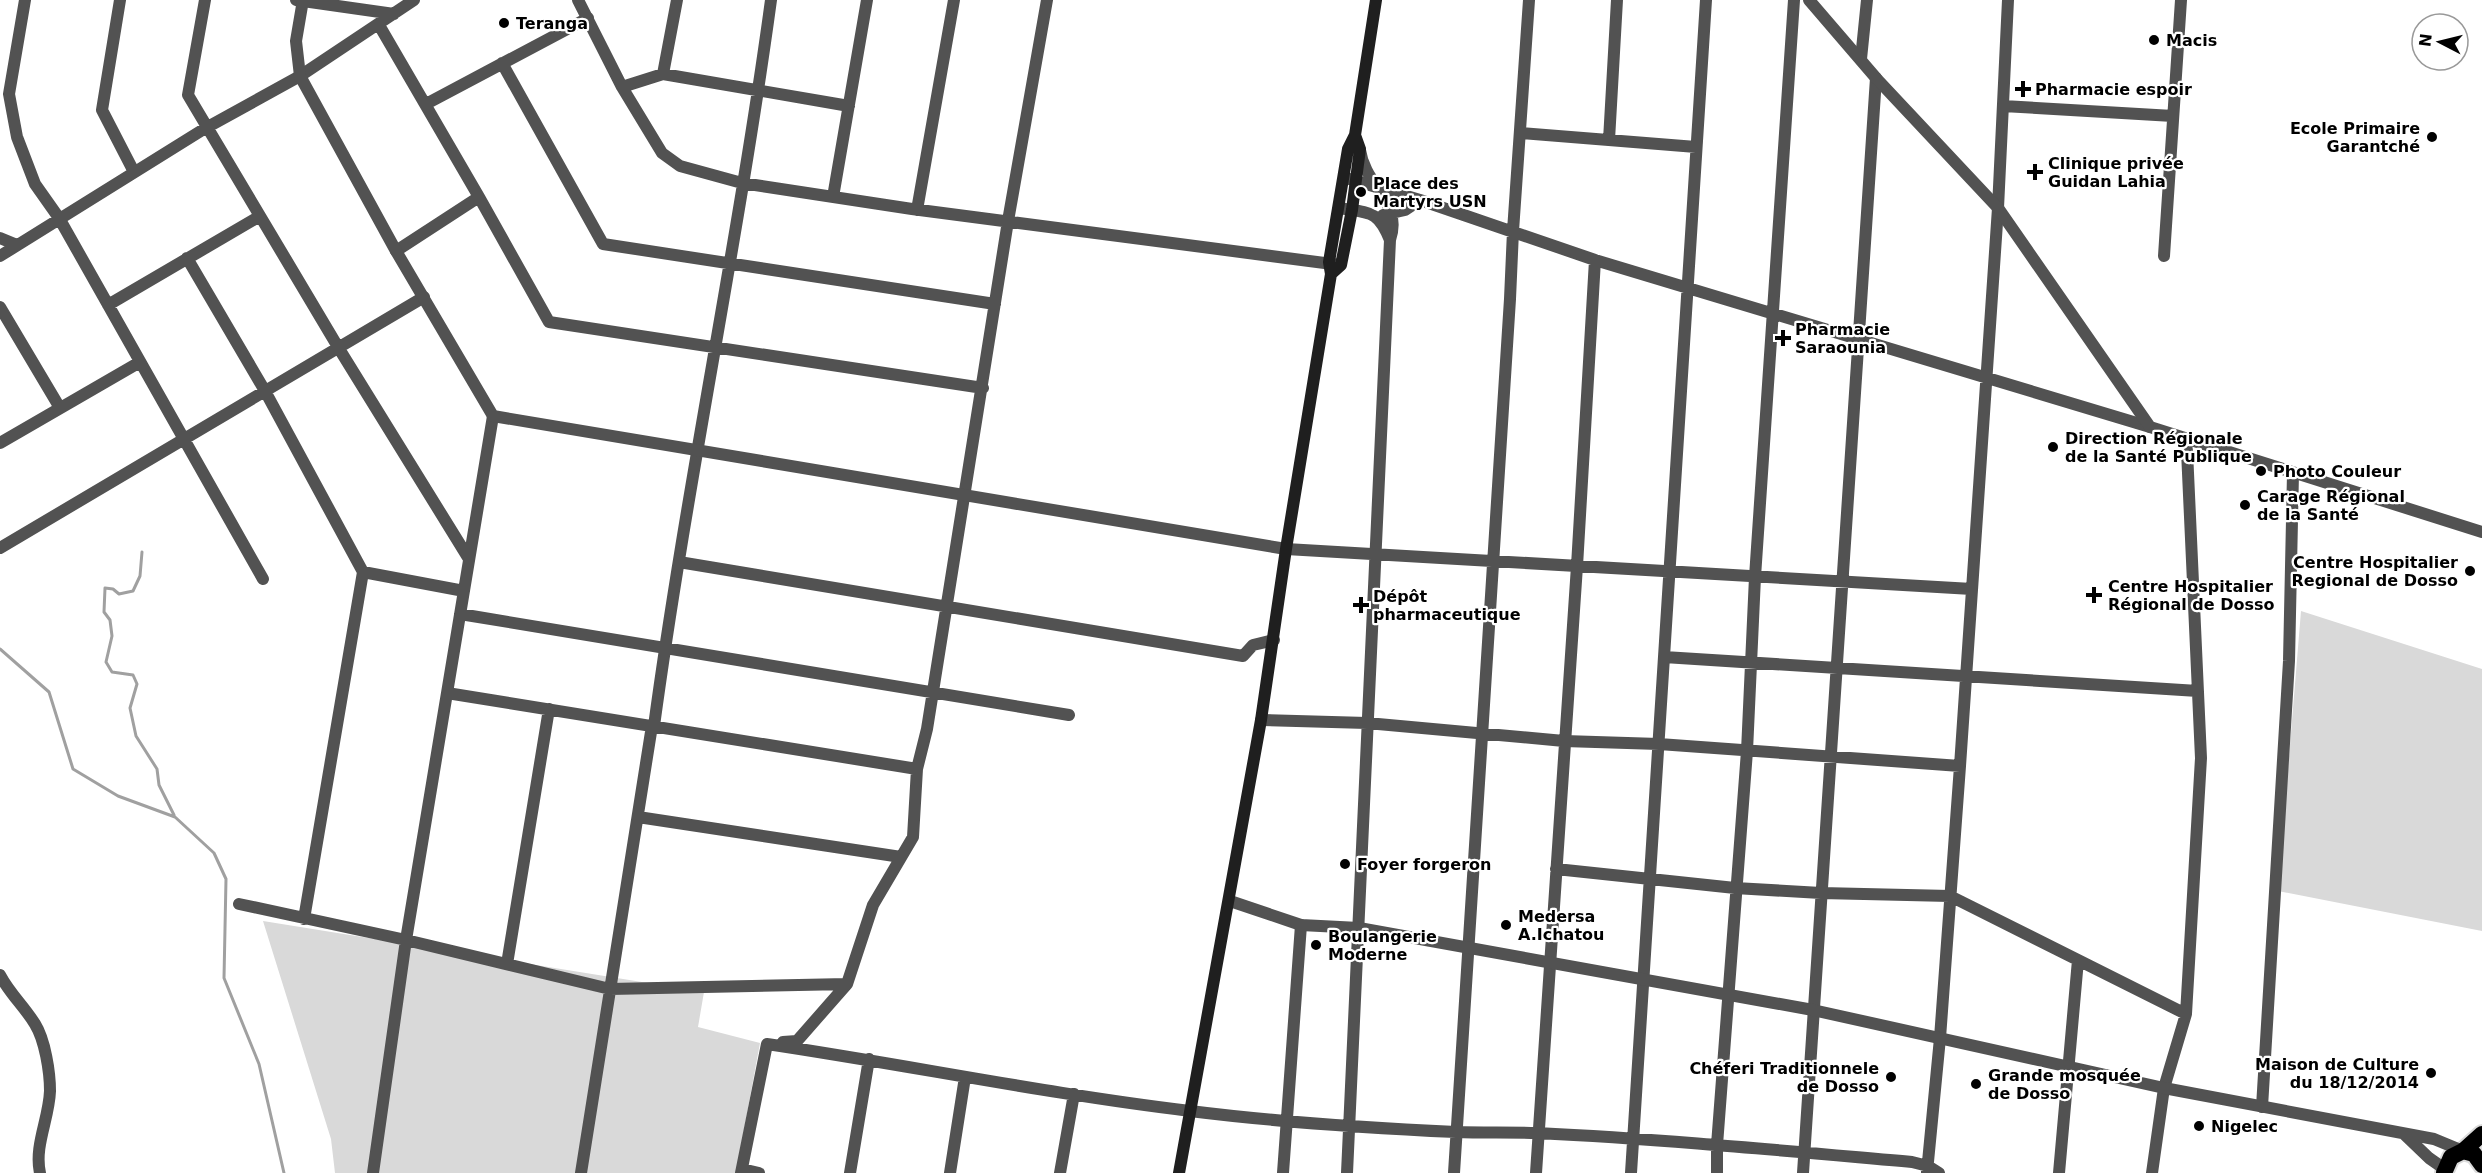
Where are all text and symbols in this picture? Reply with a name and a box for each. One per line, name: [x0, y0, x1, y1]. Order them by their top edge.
north arrow: [2410, 12, 2470, 72]
place label: Teranga: [516, 14, 588, 33]
marker: Teranga: [497, 16, 511, 30]
place label: Macis: [2166, 31, 2217, 50]
text: N: [2415, 32, 2436, 48]
marker: Macis: [2147, 33, 2161, 47]
place label: Pharmacie espoir: [2035, 80, 2192, 99]
marker: Pharmacie espoir: [2016, 82, 2030, 96]
place label: Ecole Primaire Garantché: [2290, 119, 2420, 156]
marker: Ecole Primaire Garantché: [2425, 130, 2439, 144]
place label: Clinique privée Guidan Lahia: [2048, 154, 2184, 191]
marker: Clinique privée Guidan Lahia: [2026, 163, 2044, 181]
place label: Place des Martyrs USN: [1373, 174, 1487, 211]
marker: Place des Martyrs USN: [1354, 185, 1368, 199]
place label: Pharmacie Saraounia: [1795, 320, 1890, 357]
marker: Pharmacie Saraounia: [1776, 331, 1790, 345]
place label: Direction Régionale de la Santé Publique: [2065, 429, 2252, 466]
marker: Direction Régionale de la Santé Publique: [2046, 440, 2060, 454]
place label: Photo Couleur: [2273, 462, 2401, 481]
marker: Photo Couleur: [2254, 464, 2268, 478]
place label: Carage Régional de la Santé: [2257, 487, 2405, 524]
marker: Carage Régional de la Santé: [2238, 498, 2252, 512]
place label: Centre Hospitalier Regional de Dosso: [2291, 553, 2458, 590]
marker: Centre Hospitalier Regional de Dosso: [2463, 564, 2477, 578]
place label: Centre Hospitalier Régional de Dosso: [2108, 577, 2275, 614]
marker: Centre Hospitalier Régional de Dosso: [2085, 586, 2103, 604]
place label: Dépôt pharmaceutique: [1373, 587, 1521, 624]
marker: Dépôt pharmaceutique: [1354, 598, 1368, 612]
place label: Foyer forgeron: [1357, 855, 1491, 874]
marker: Foyer forgeron: [1338, 857, 1352, 871]
place label: Medersa A.Ichatou: [1518, 907, 1604, 944]
marker: Medersa A.Ichatou: [1499, 918, 1513, 932]
place label: Boulangerie Moderne: [1328, 927, 1437, 964]
marker: Boulangerie Moderne: [1309, 938, 1323, 952]
place label: Maison de Culture du 18/12/2014: [2255, 1055, 2419, 1092]
place label: Chéferi Traditionnele de Dosso: [1689, 1059, 1879, 1096]
place label: Grande mosquée de Dosso: [1988, 1066, 2141, 1103]
marker: Maison de Culture du 18/12/2014: [2424, 1066, 2438, 1080]
marker: Chéferi Traditionnele de Dosso: [1884, 1070, 1898, 1084]
marker: Grande mosquée de Dosso: [1969, 1077, 1983, 1091]
place label: Nigelec: [2211, 1117, 2278, 1136]
marker: Nigelec: [2192, 1119, 2206, 1133]

